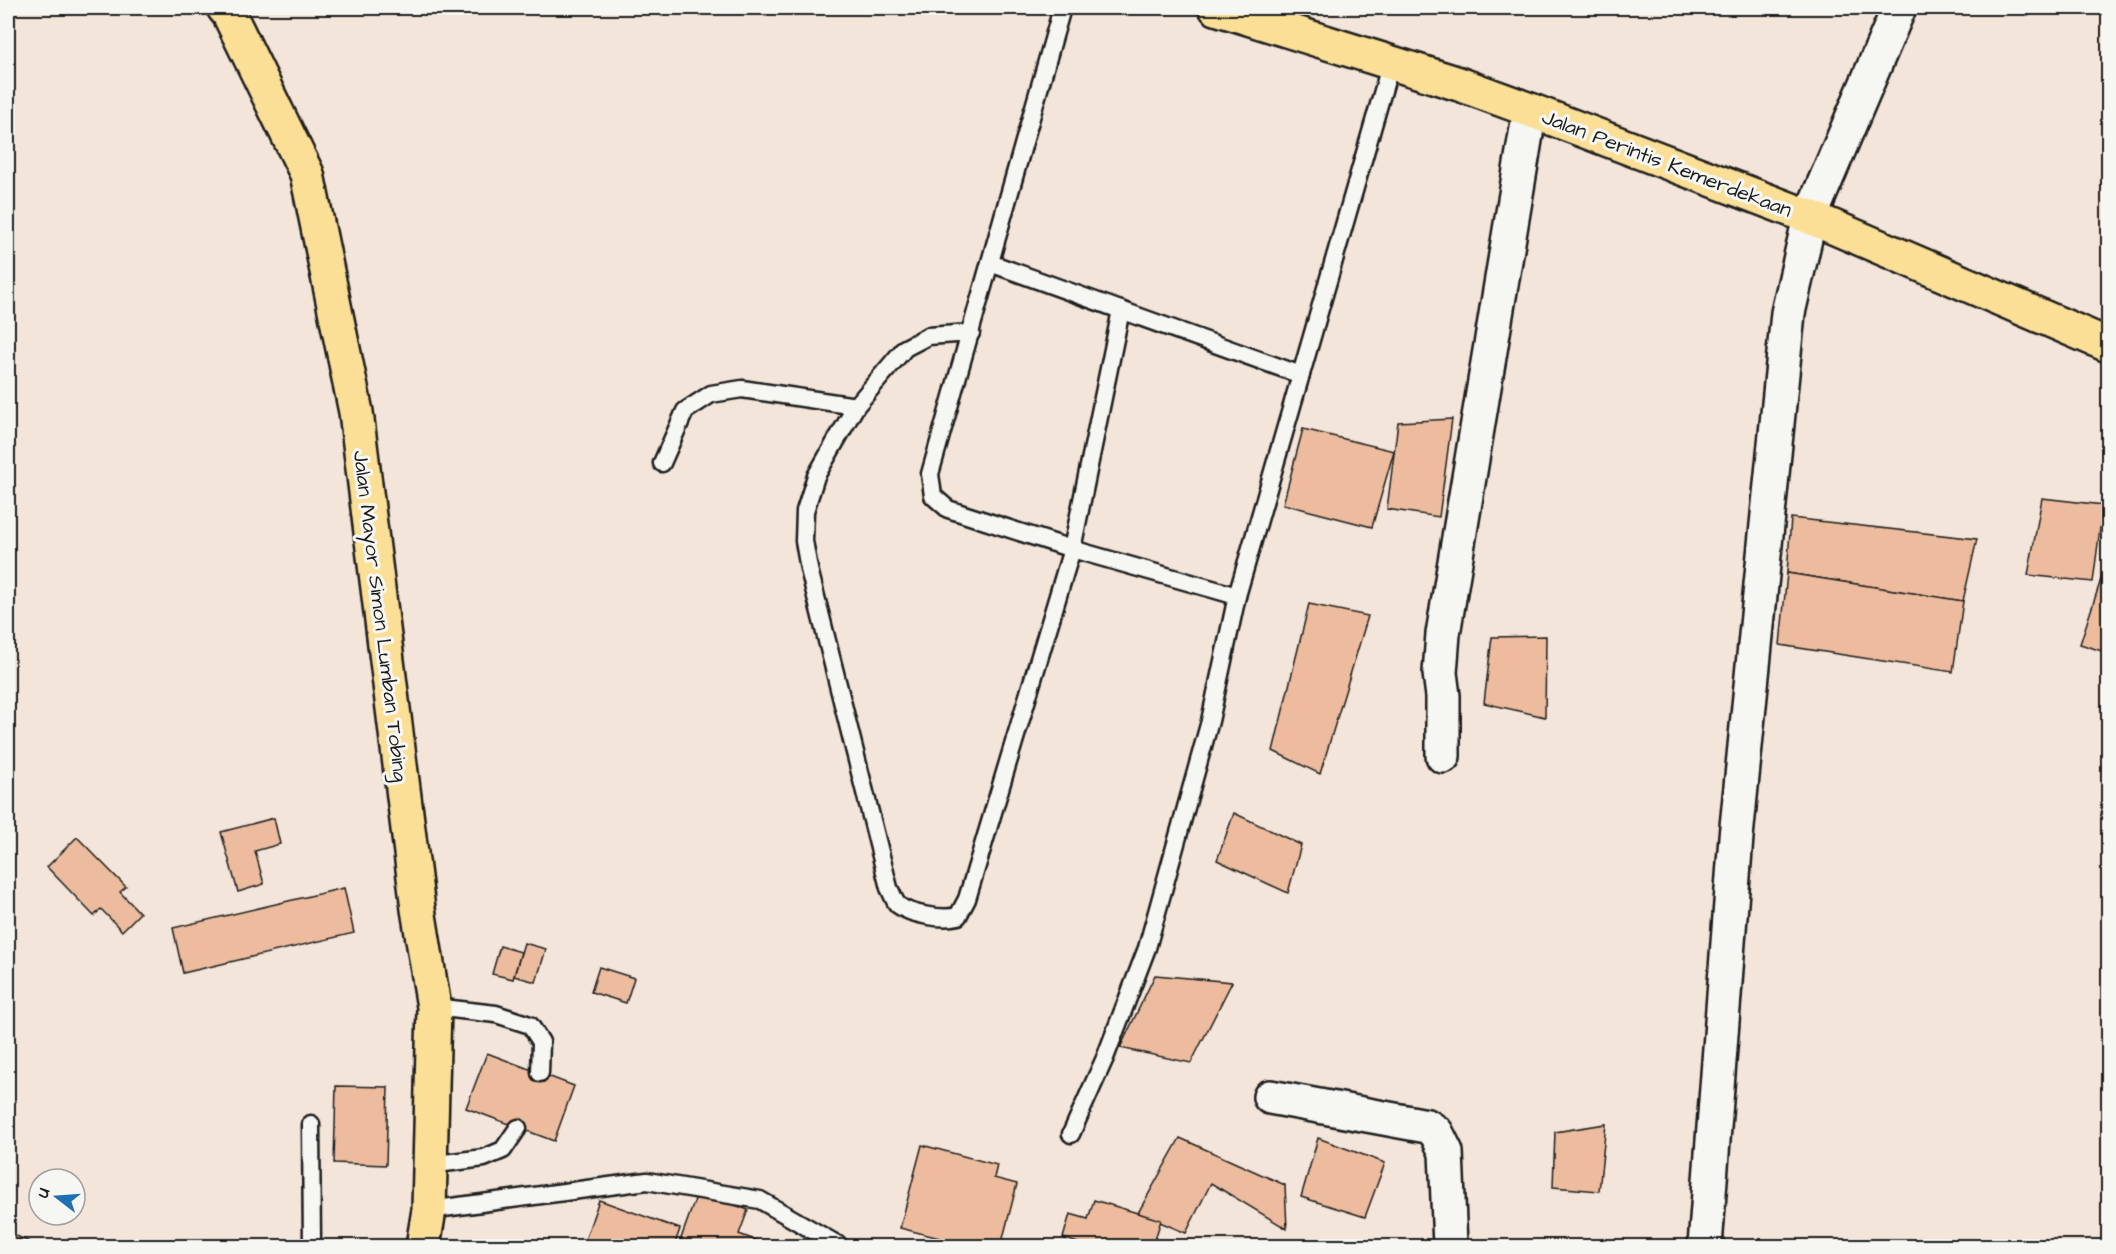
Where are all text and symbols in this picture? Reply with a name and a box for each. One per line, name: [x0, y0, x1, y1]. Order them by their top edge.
street label: Jalan Perintis Kemerdekaan: [1538, 102, 1796, 225]
street label: Jalan Mayor Simon Lumban Tobing: [344, 449, 415, 784]
north arrow: [27, 1167, 87, 1227]
text: U: [32, 1185, 55, 1200]

